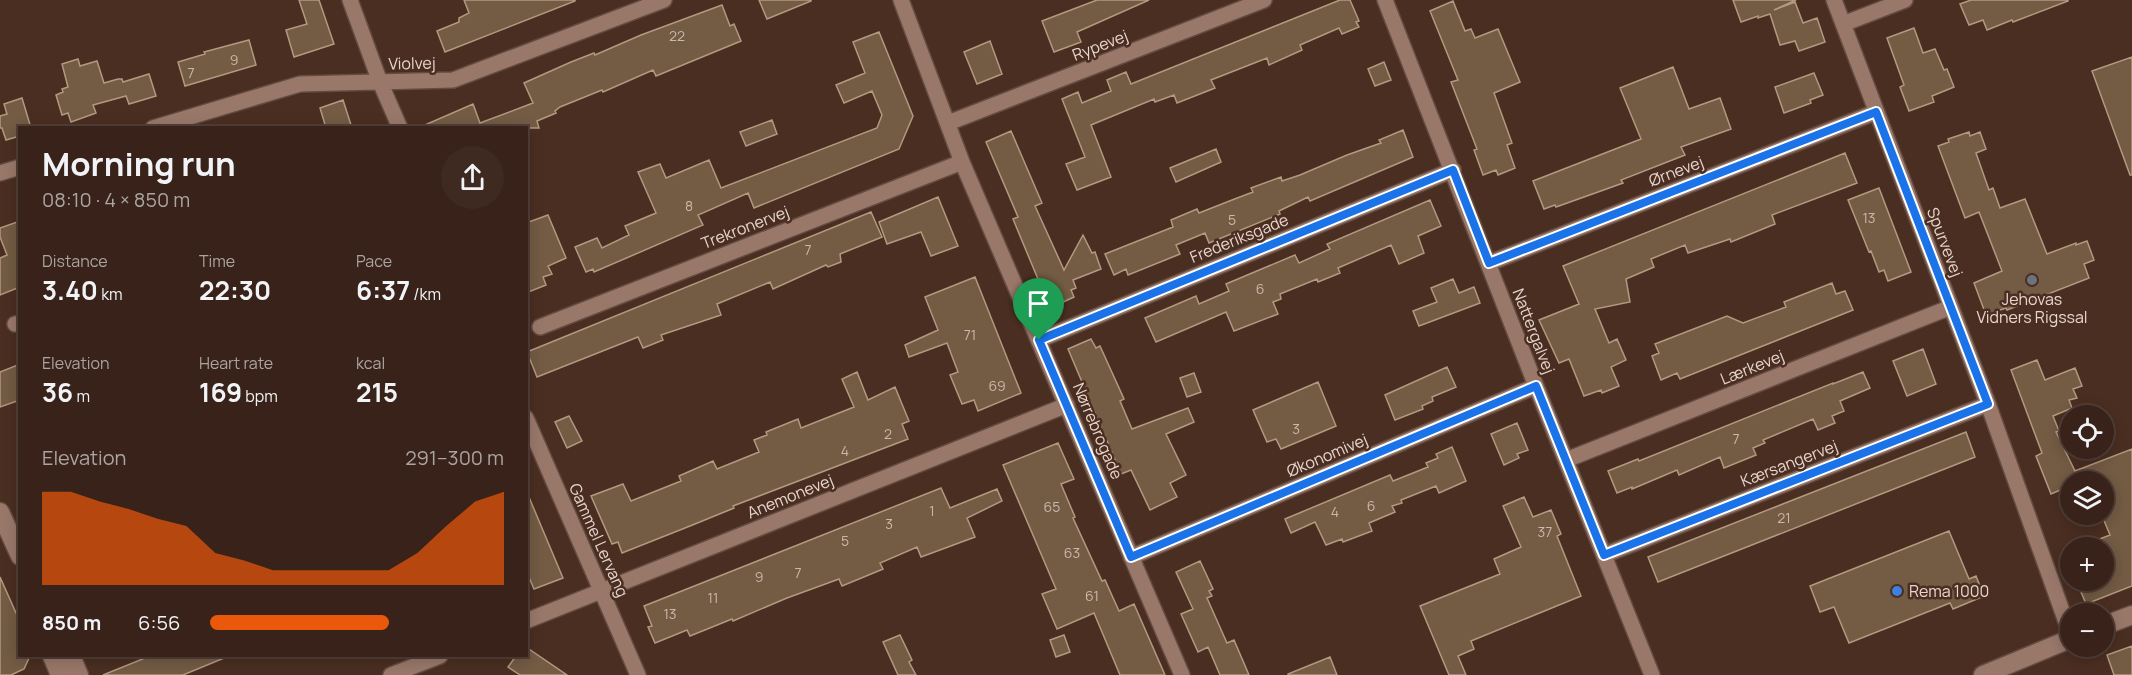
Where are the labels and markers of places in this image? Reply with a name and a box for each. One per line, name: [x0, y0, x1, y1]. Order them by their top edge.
marker: Jehovas Vidners Rigssal: [2025, 273, 2039, 287]
pin: [1013, 278, 1064, 340]
place label: Jehovas Vidners Rigssal: [1976, 288, 2088, 328]
place label: Rema 1000: [1909, 580, 1989, 602]
marker: Rema 1000: [1890, 584, 1904, 598]

